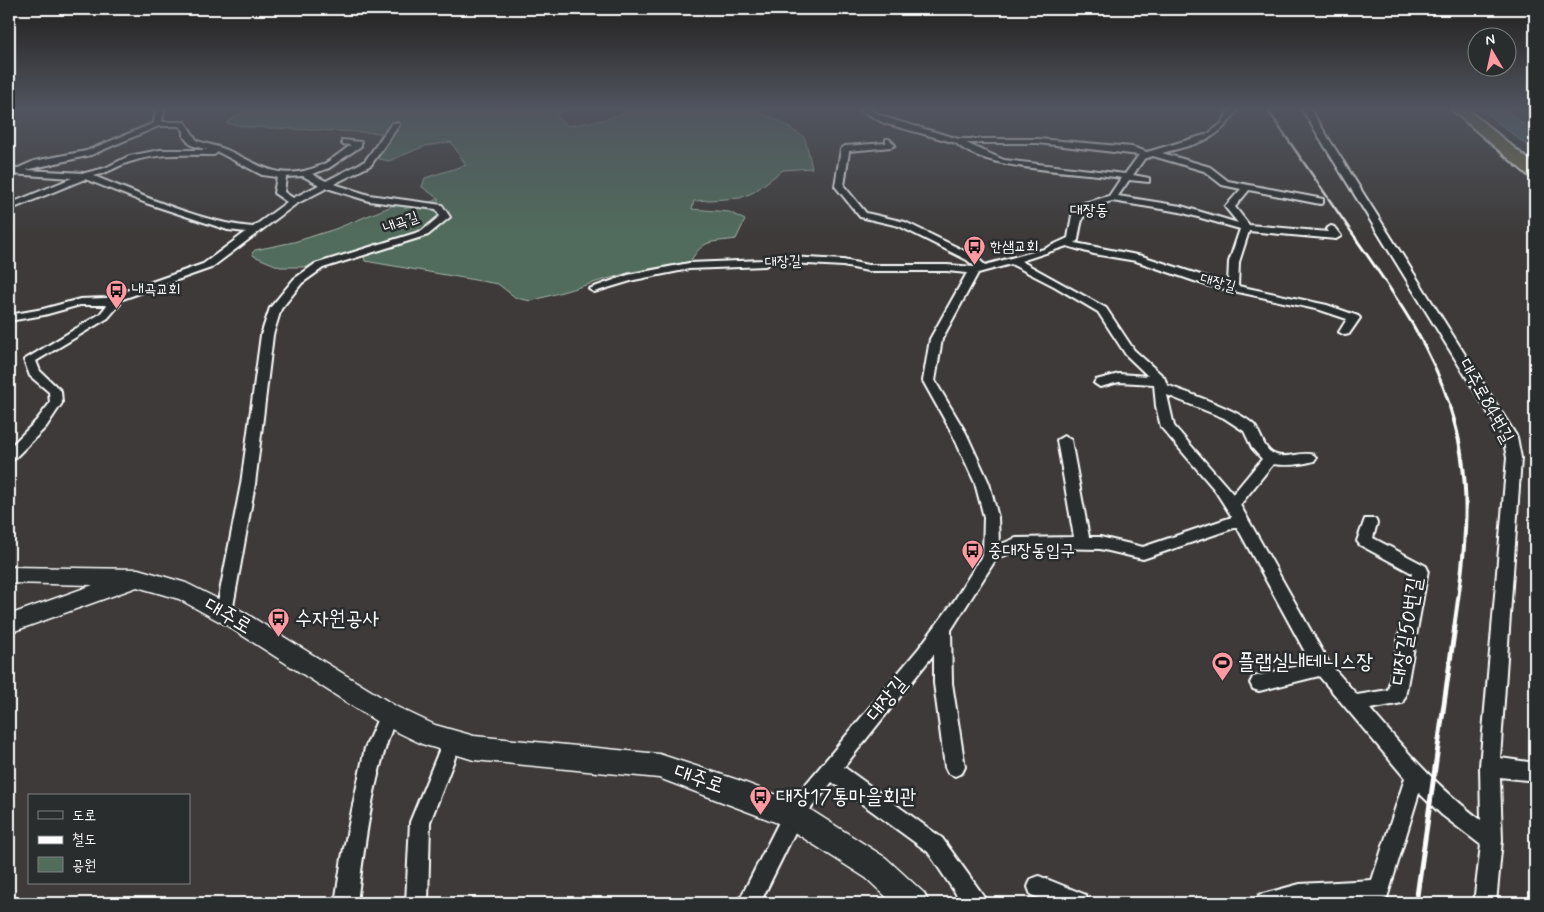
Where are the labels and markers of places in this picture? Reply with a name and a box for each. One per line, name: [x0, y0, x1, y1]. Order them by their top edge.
bus stop icon: 한샘교회: [962, 235, 986, 266]
place label: 한샘교회: [990, 237, 1038, 257]
bus stop icon: 내곡교회: [104, 278, 128, 309]
place label: 내곡교회: [132, 280, 180, 300]
bus stop icon: 중대장동입구: [960, 539, 984, 570]
place label: 중대장동입구: [988, 539, 1075, 563]
place label: 수자원공사: [295, 605, 380, 633]
bus stop icon: 수자원공사: [267, 607, 291, 638]
place label: 플랩실내테니스장: [1238, 648, 1373, 676]
sports icon: 플랩실내테니스장: [1210, 650, 1234, 681]
place label: 대장17통마을회관: [776, 783, 917, 811]
bus stop icon: 대장17통마을회관: [748, 785, 772, 816]

